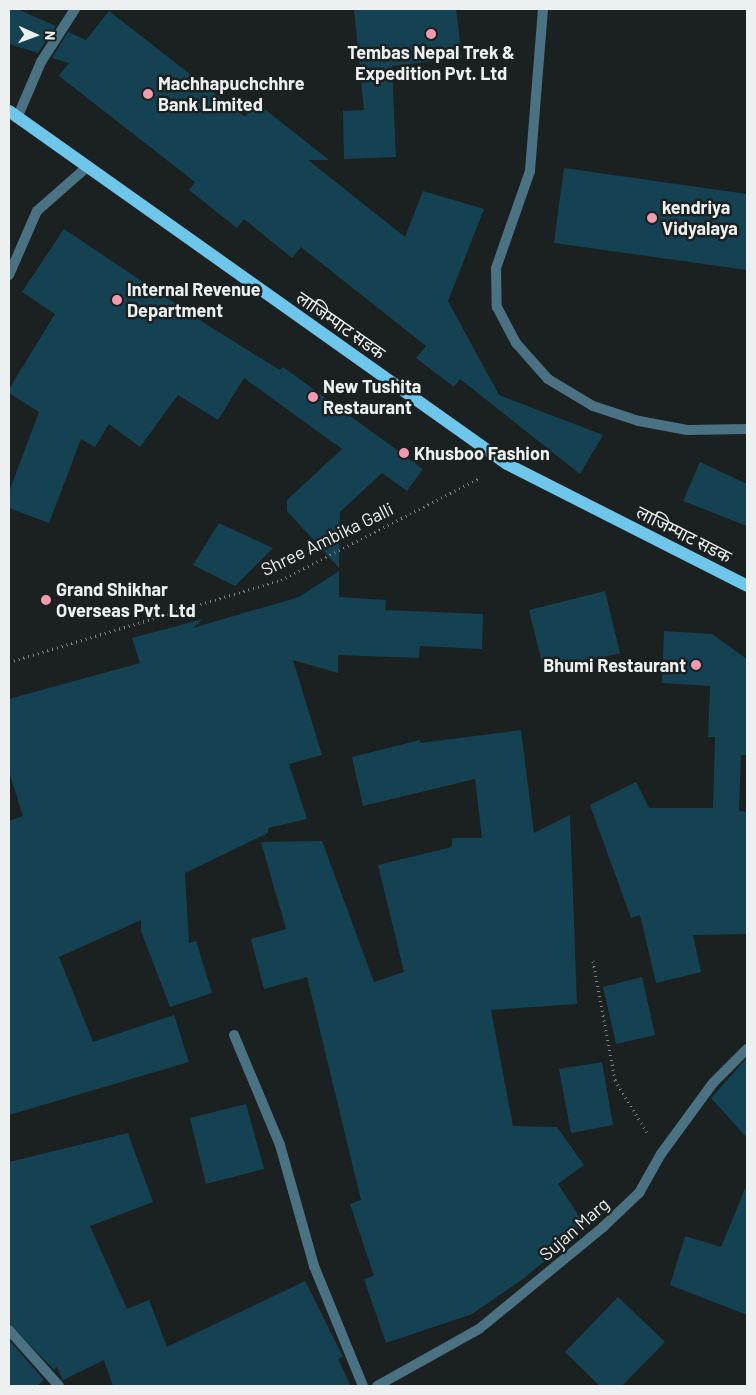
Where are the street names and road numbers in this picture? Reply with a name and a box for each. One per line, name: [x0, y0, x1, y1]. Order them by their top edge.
street label: लाजिम्पाट सडक: [292, 286, 390, 364]
street label: Shree Ambika Galli: [257, 498, 397, 580]
street label: लाजिम्पाट सडक: [633, 501, 735, 567]
street label: Sujan Marg: [535, 1193, 613, 1265]

